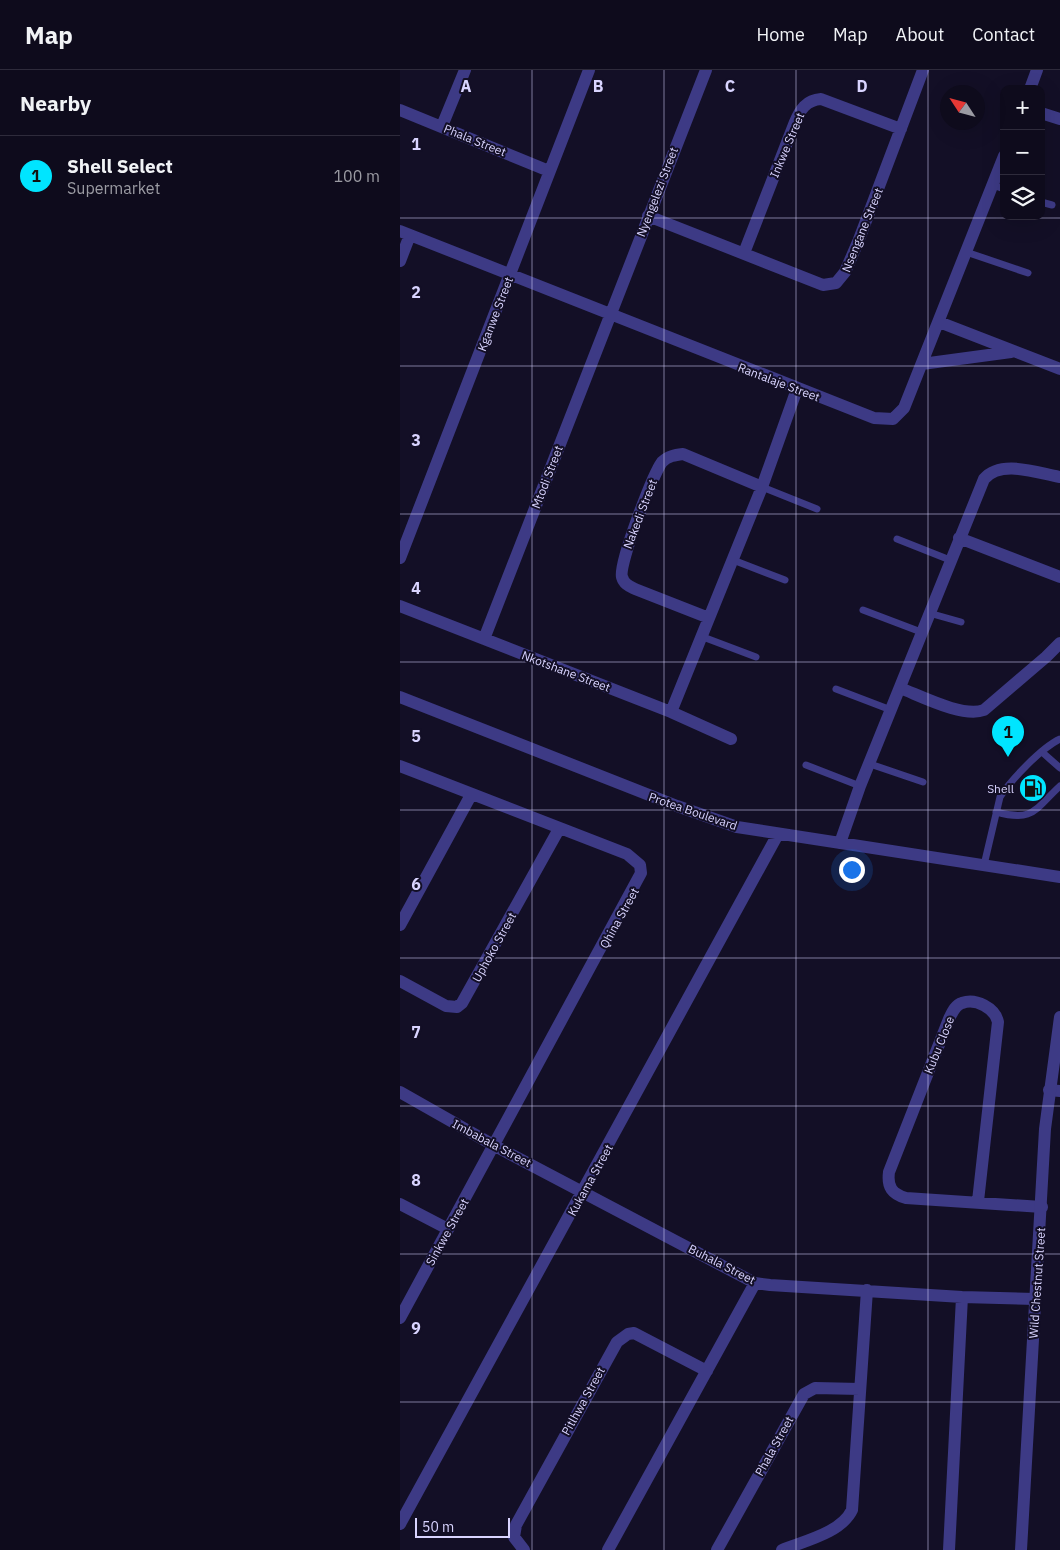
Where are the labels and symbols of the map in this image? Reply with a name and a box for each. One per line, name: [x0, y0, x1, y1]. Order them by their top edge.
text: A: [461, 76, 472, 96]
text: B: [593, 76, 604, 96]
text: C: [725, 76, 735, 96]
text: D: [856, 76, 868, 96]
north arrow: [940, 85, 985, 130]
street label: Inkwe Street: [767, 110, 807, 180]
street label: Phala Street: [442, 121, 508, 159]
text: 1: [411, 134, 421, 154]
street label: Nyengelezi Street: [633, 145, 681, 239]
street label: Nsengane Street: [838, 186, 886, 274]
street label: Kganwe Street: [474, 275, 516, 353]
text: 2: [411, 282, 421, 302]
street label: Rantalaje Street: [736, 360, 822, 404]
text: 3: [411, 430, 421, 450]
street label: Mtodi Street: [528, 443, 566, 511]
street label: Nakedi Street: [620, 477, 660, 551]
text: 4: [411, 578, 421, 598]
street label: Nkotshane Street: [520, 647, 612, 695]
pin: 1: [992, 716, 1024, 757]
text: 5: [411, 726, 421, 746]
fuel station icon: Shell: [1018, 773, 1048, 803]
place label: Shell: [987, 781, 1014, 796]
street label: Protea Boulevard: [647, 789, 739, 833]
your location: [839, 857, 865, 883]
text: 6: [411, 874, 421, 894]
street label: Qhina Street: [596, 885, 642, 951]
street label: Uphoko Street: [469, 910, 519, 984]
street label: Kubu Close: [921, 1014, 957, 1076]
text: 7: [411, 1022, 421, 1042]
street label: Imbabala Street: [450, 1116, 534, 1170]
street label: Kukama Street: [564, 1142, 616, 1218]
text: 8: [411, 1170, 421, 1190]
street label: Sinkwe Street: [422, 1196, 472, 1268]
street label: Wild Chestnut Street: [1026, 1227, 1048, 1339]
street label: Buhala Street: [686, 1241, 758, 1287]
text: 9: [411, 1318, 421, 1338]
street label: Pitlhwa Street: [558, 1364, 608, 1438]
street label: Phala Street: [751, 1414, 797, 1478]
scale bar: [415, 1515, 510, 1538]

